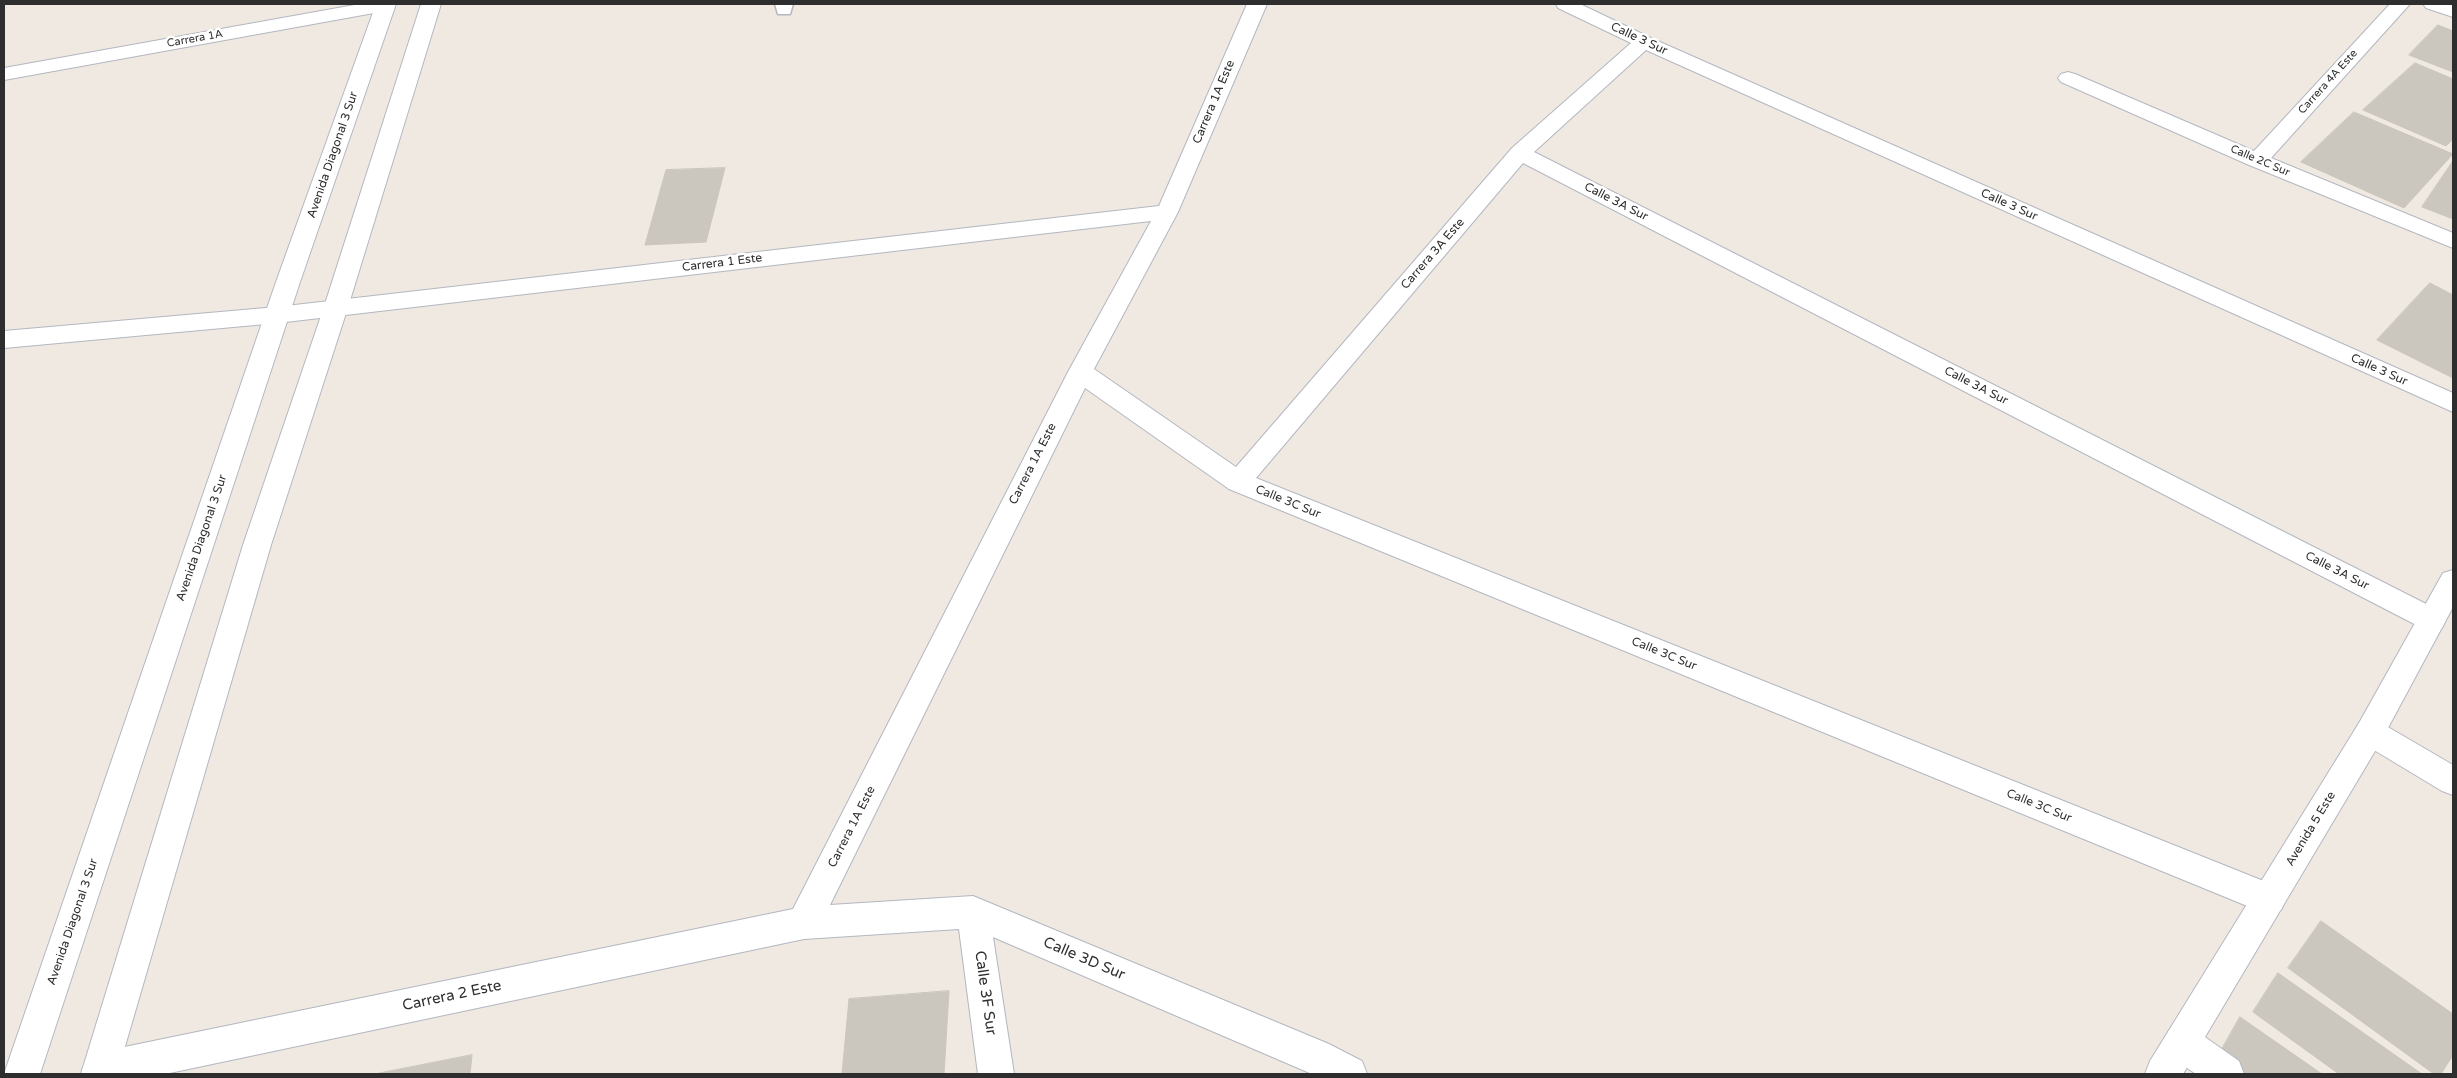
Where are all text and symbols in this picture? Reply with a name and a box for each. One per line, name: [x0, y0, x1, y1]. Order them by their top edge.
street label: Calle 3 Sur: [1608, 20, 1670, 58]
street label: Carrera 1A: [166, 28, 224, 50]
street label: Carrera 4A Este: [2296, 47, 2360, 117]
street label: Carrera 1A Este: [1190, 58, 1238, 146]
street label: Avenida Diagonal 3 Sur: [305, 90, 361, 220]
street label: Calle 2C Sur: [2228, 143, 2292, 179]
street label: Calle 3A Sur: [1582, 180, 1650, 224]
street label: Calle 3 Sur: [1978, 186, 2040, 224]
street label: Carrera 3A Este: [1398, 215, 1468, 293]
street label: Carrera 1 Este: [681, 251, 763, 275]
street label: Calle 3 Sur: [2348, 351, 2410, 389]
street label: Calle 3A Sur: [1942, 364, 2010, 408]
street label: Carrera 1A Este: [1006, 421, 1060, 507]
street label: Avenida Diagonal 3 Sur: [174, 473, 230, 603]
street label: Calle 3C Sur: [1253, 482, 1323, 522]
street label: Calle 3A Sur: [2303, 549, 2371, 593]
street label: Calle 3C Sur: [1629, 634, 1699, 674]
street label: Carrera 1A Este: [825, 784, 879, 870]
street label: Calle 3C Sur: [2004, 786, 2074, 826]
street label: Avenida 5 Este: [2283, 789, 2339, 869]
street label: Avenida Diagonal 3 Sur: [45, 857, 101, 987]
street label: Calle 3D Sur: [1040, 934, 1128, 984]
street label: Calle 3F Sur: [970, 950, 1000, 1036]
street label: Carrera 2 Este: [401, 977, 503, 1015]

